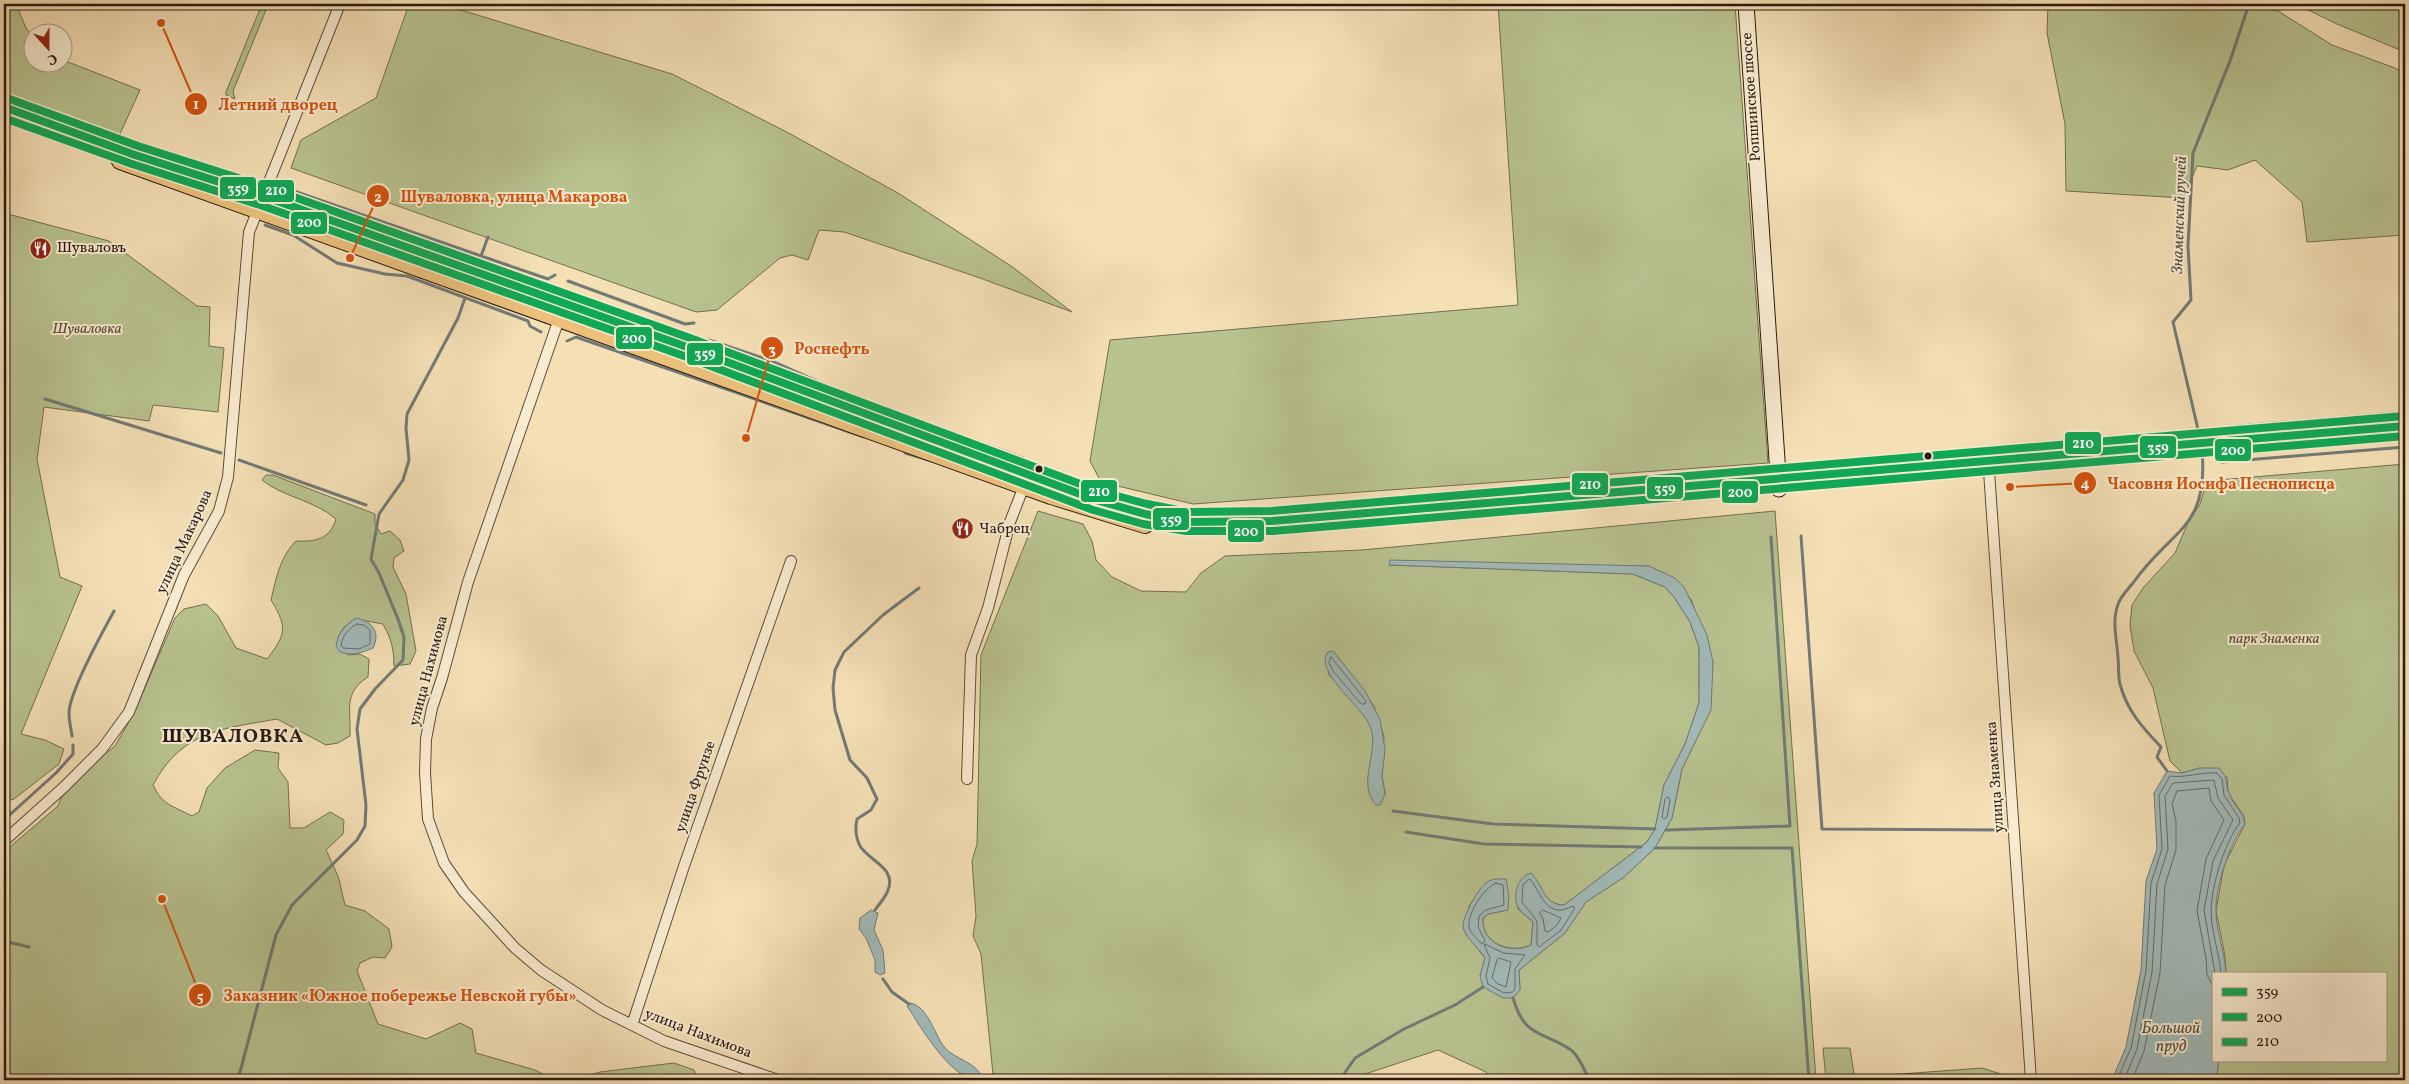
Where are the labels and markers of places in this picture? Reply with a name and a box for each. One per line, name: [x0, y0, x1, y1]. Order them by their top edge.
callout: Летний дворец: [183, 89, 348, 120]
callout: Шуваловка, улица Макарова: [366, 181, 638, 212]
restaurant icon: Шуваловъ: [29, 236, 53, 260]
place label: Шуваловъ: [57, 238, 126, 259]
callout: Роснефть: [760, 333, 880, 364]
unlabelled marker: [1923, 451, 1933, 461]
unlabelled marker: [1034, 464, 1044, 474]
callout: Часовня Иосифа Песнописца: [2072, 467, 2345, 498]
restaurant icon: Чабрец: [951, 517, 975, 541]
place label: Чабрец: [979, 519, 1031, 540]
callout: Заказник «Южное побережье Невской губы»: [188, 980, 586, 1011]

